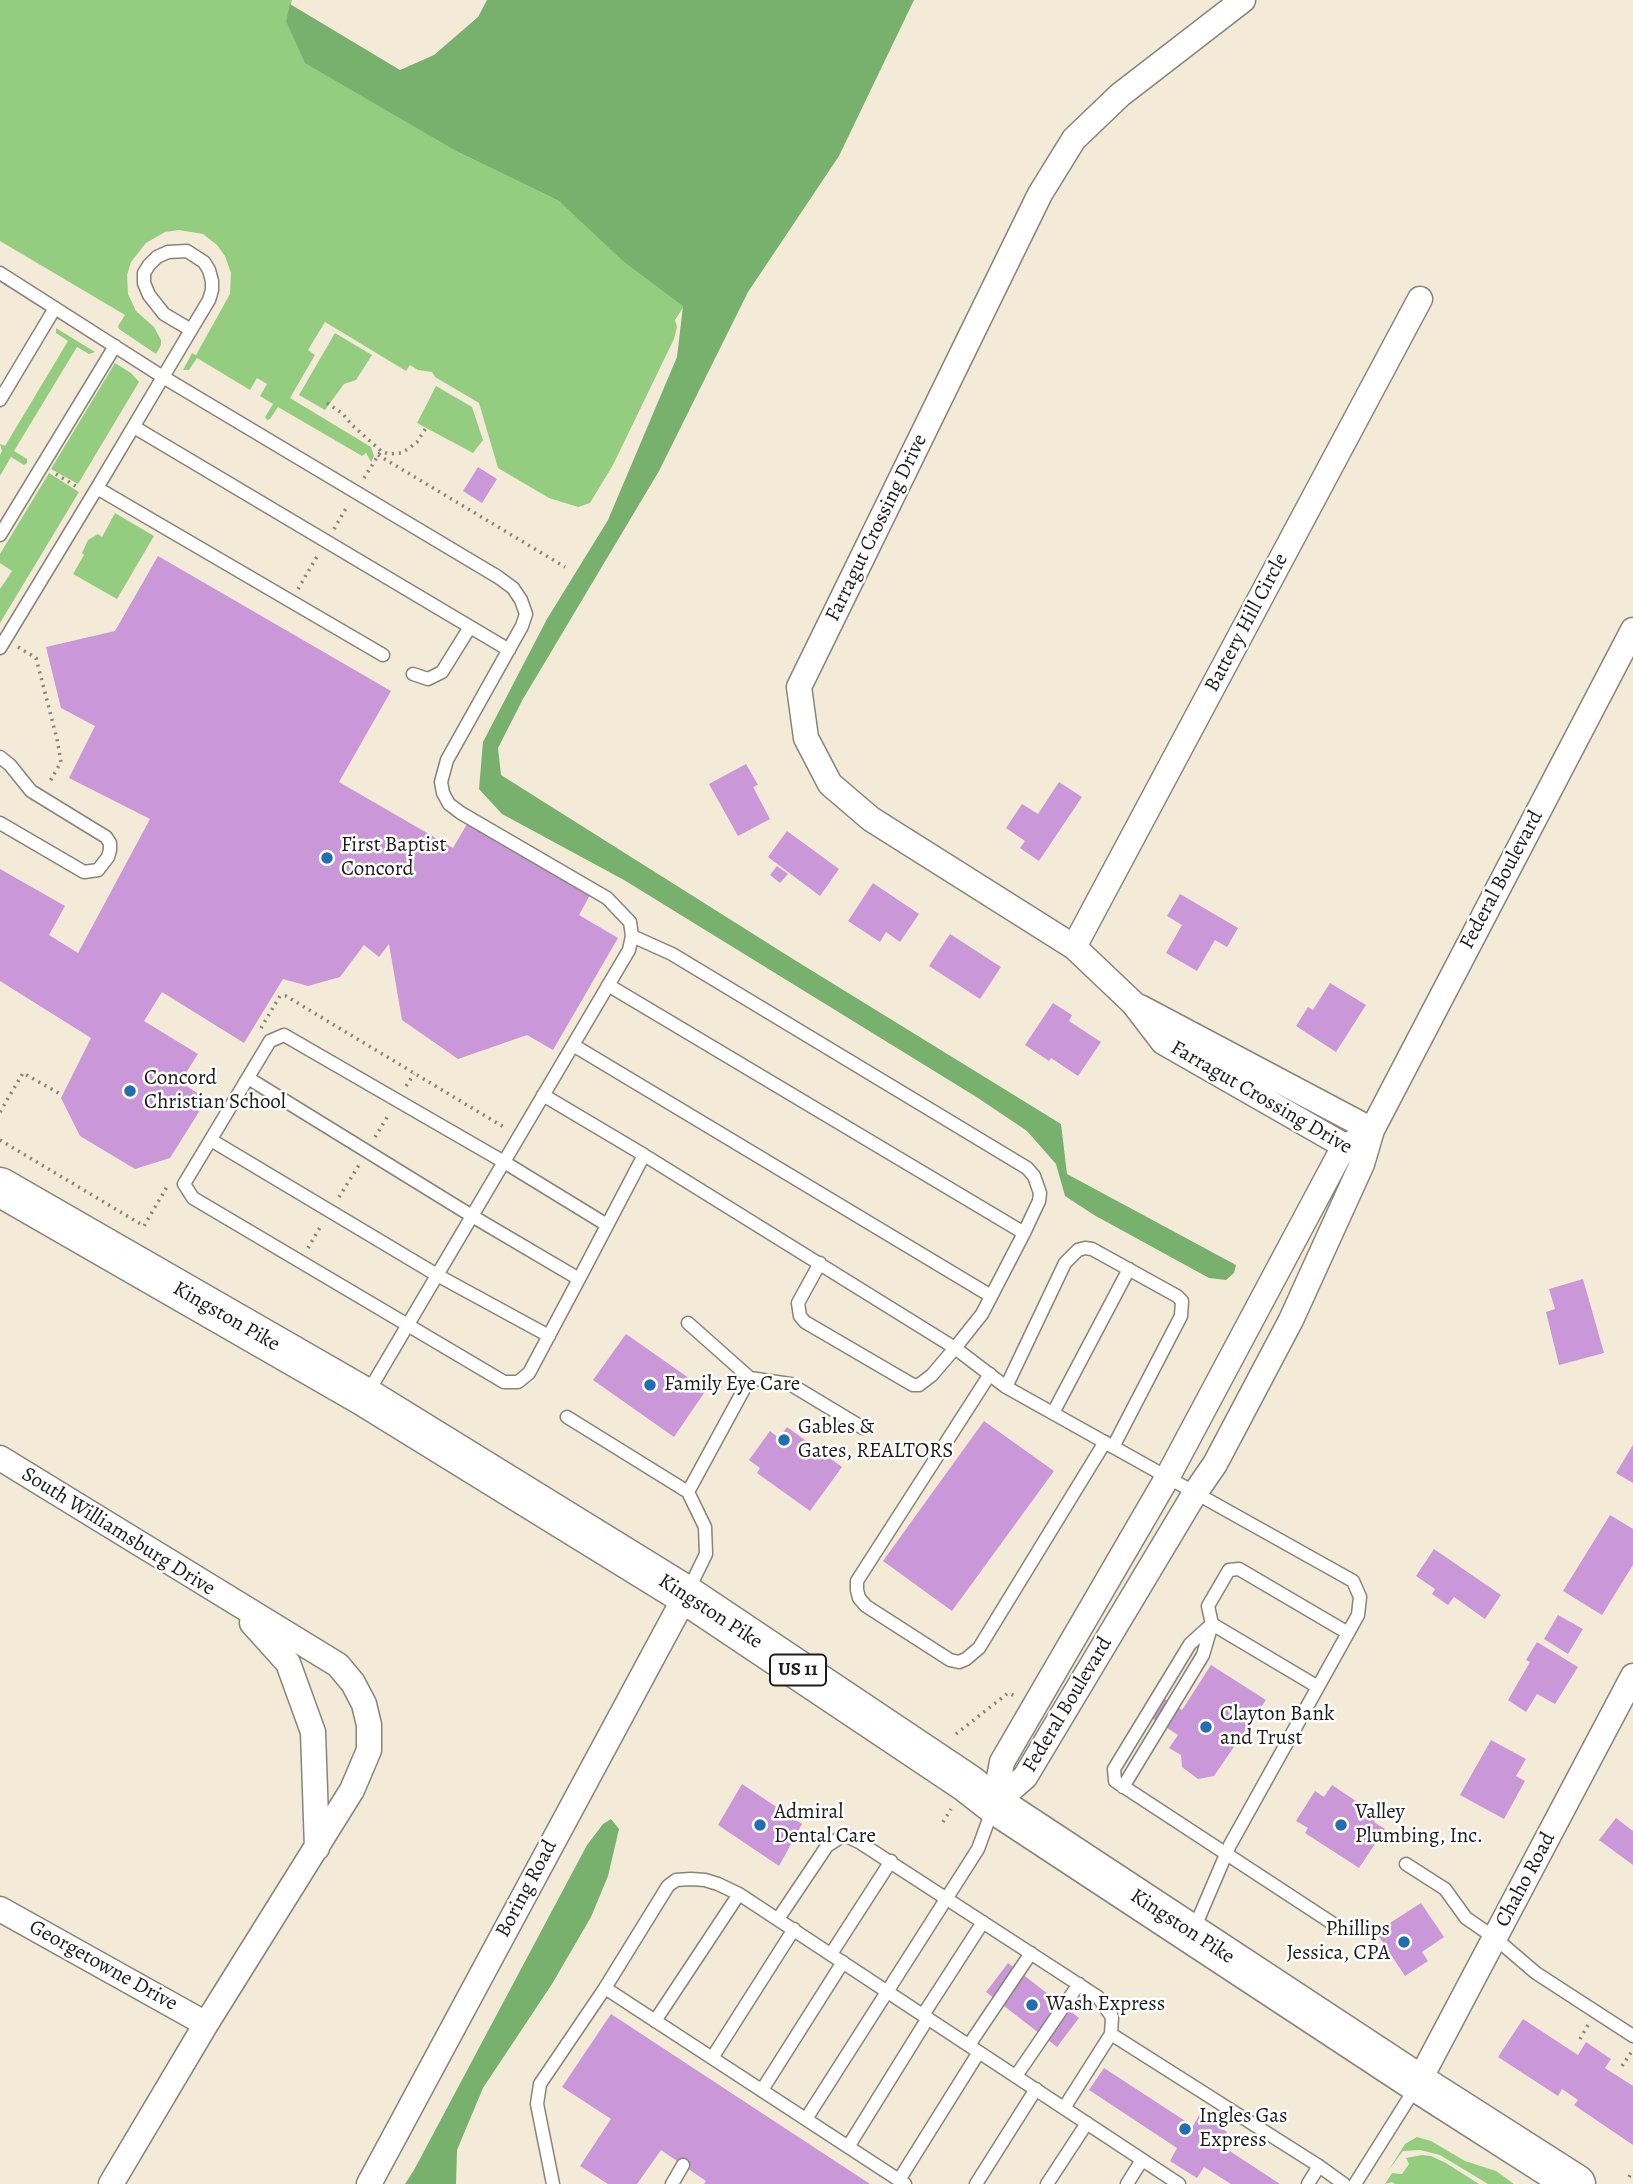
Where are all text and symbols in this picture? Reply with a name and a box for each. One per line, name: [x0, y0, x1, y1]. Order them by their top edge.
street label: Farragut Crossing Drive: [821, 430, 933, 626]
street label: Battery Hill Circle: [1200, 549, 1294, 697]
street label: Federal Boulevard: [1455, 806, 1549, 954]
place label: First Baptist Concord: [341, 833, 446, 883]
marker: First Baptist Concord: [319, 850, 335, 866]
street label: Farragut Crossing Drive: [1166, 1036, 1356, 1160]
place label: Concord Christian School: [144, 1066, 286, 1116]
marker: Concord Christian School: [122, 1083, 138, 1099]
street label: Kingston Pike: [168, 1276, 284, 1358]
place label: Family Eye Care: [664, 1372, 800, 1398]
marker: Family Eye Care: [642, 1377, 658, 1393]
place label: Gables & Gates, REALTORS: [798, 1415, 953, 1465]
marker: Gables & Gates, REALTORS: [776, 1432, 792, 1448]
street label: South Williamsburg Drive: [17, 1462, 219, 1602]
street label: Kingston Pike: [653, 1569, 767, 1655]
street label: Federal Boulevard: [1018, 1633, 1118, 1777]
road number: US 11: [770, 1654, 826, 1686]
place label: Clayton Bank and Trust: [1220, 1702, 1334, 1752]
marker: Clayton Bank and Trust: [1198, 1719, 1214, 1735]
place label: Admiral Dental Care: [774, 1800, 876, 1850]
place label: Valley Plumbing, Inc.: [1355, 1800, 1483, 1850]
marker: Admiral Dental Care: [752, 1817, 768, 1833]
marker: Valley Plumbing, Inc.: [1333, 1817, 1349, 1833]
street label: Chaho Road: [1491, 1828, 1561, 1932]
street label: Boring Road: [491, 1836, 563, 1942]
street label: Kingston Pike: [1125, 1884, 1239, 1970]
street label: Georgetowne Drive: [25, 1915, 181, 2017]
place label: Phillips Jessica, CPA: [1286, 1917, 1390, 1967]
marker: Phillips Jessica, CPA: [1396, 1934, 1412, 1950]
place label: Wash Express: [1046, 1992, 1165, 2018]
marker: Wash Express: [1024, 1997, 1040, 2013]
place label: Ingles Gas Express: [1199, 2104, 1288, 2154]
marker: Ingles Gas Express: [1177, 2121, 1193, 2137]

